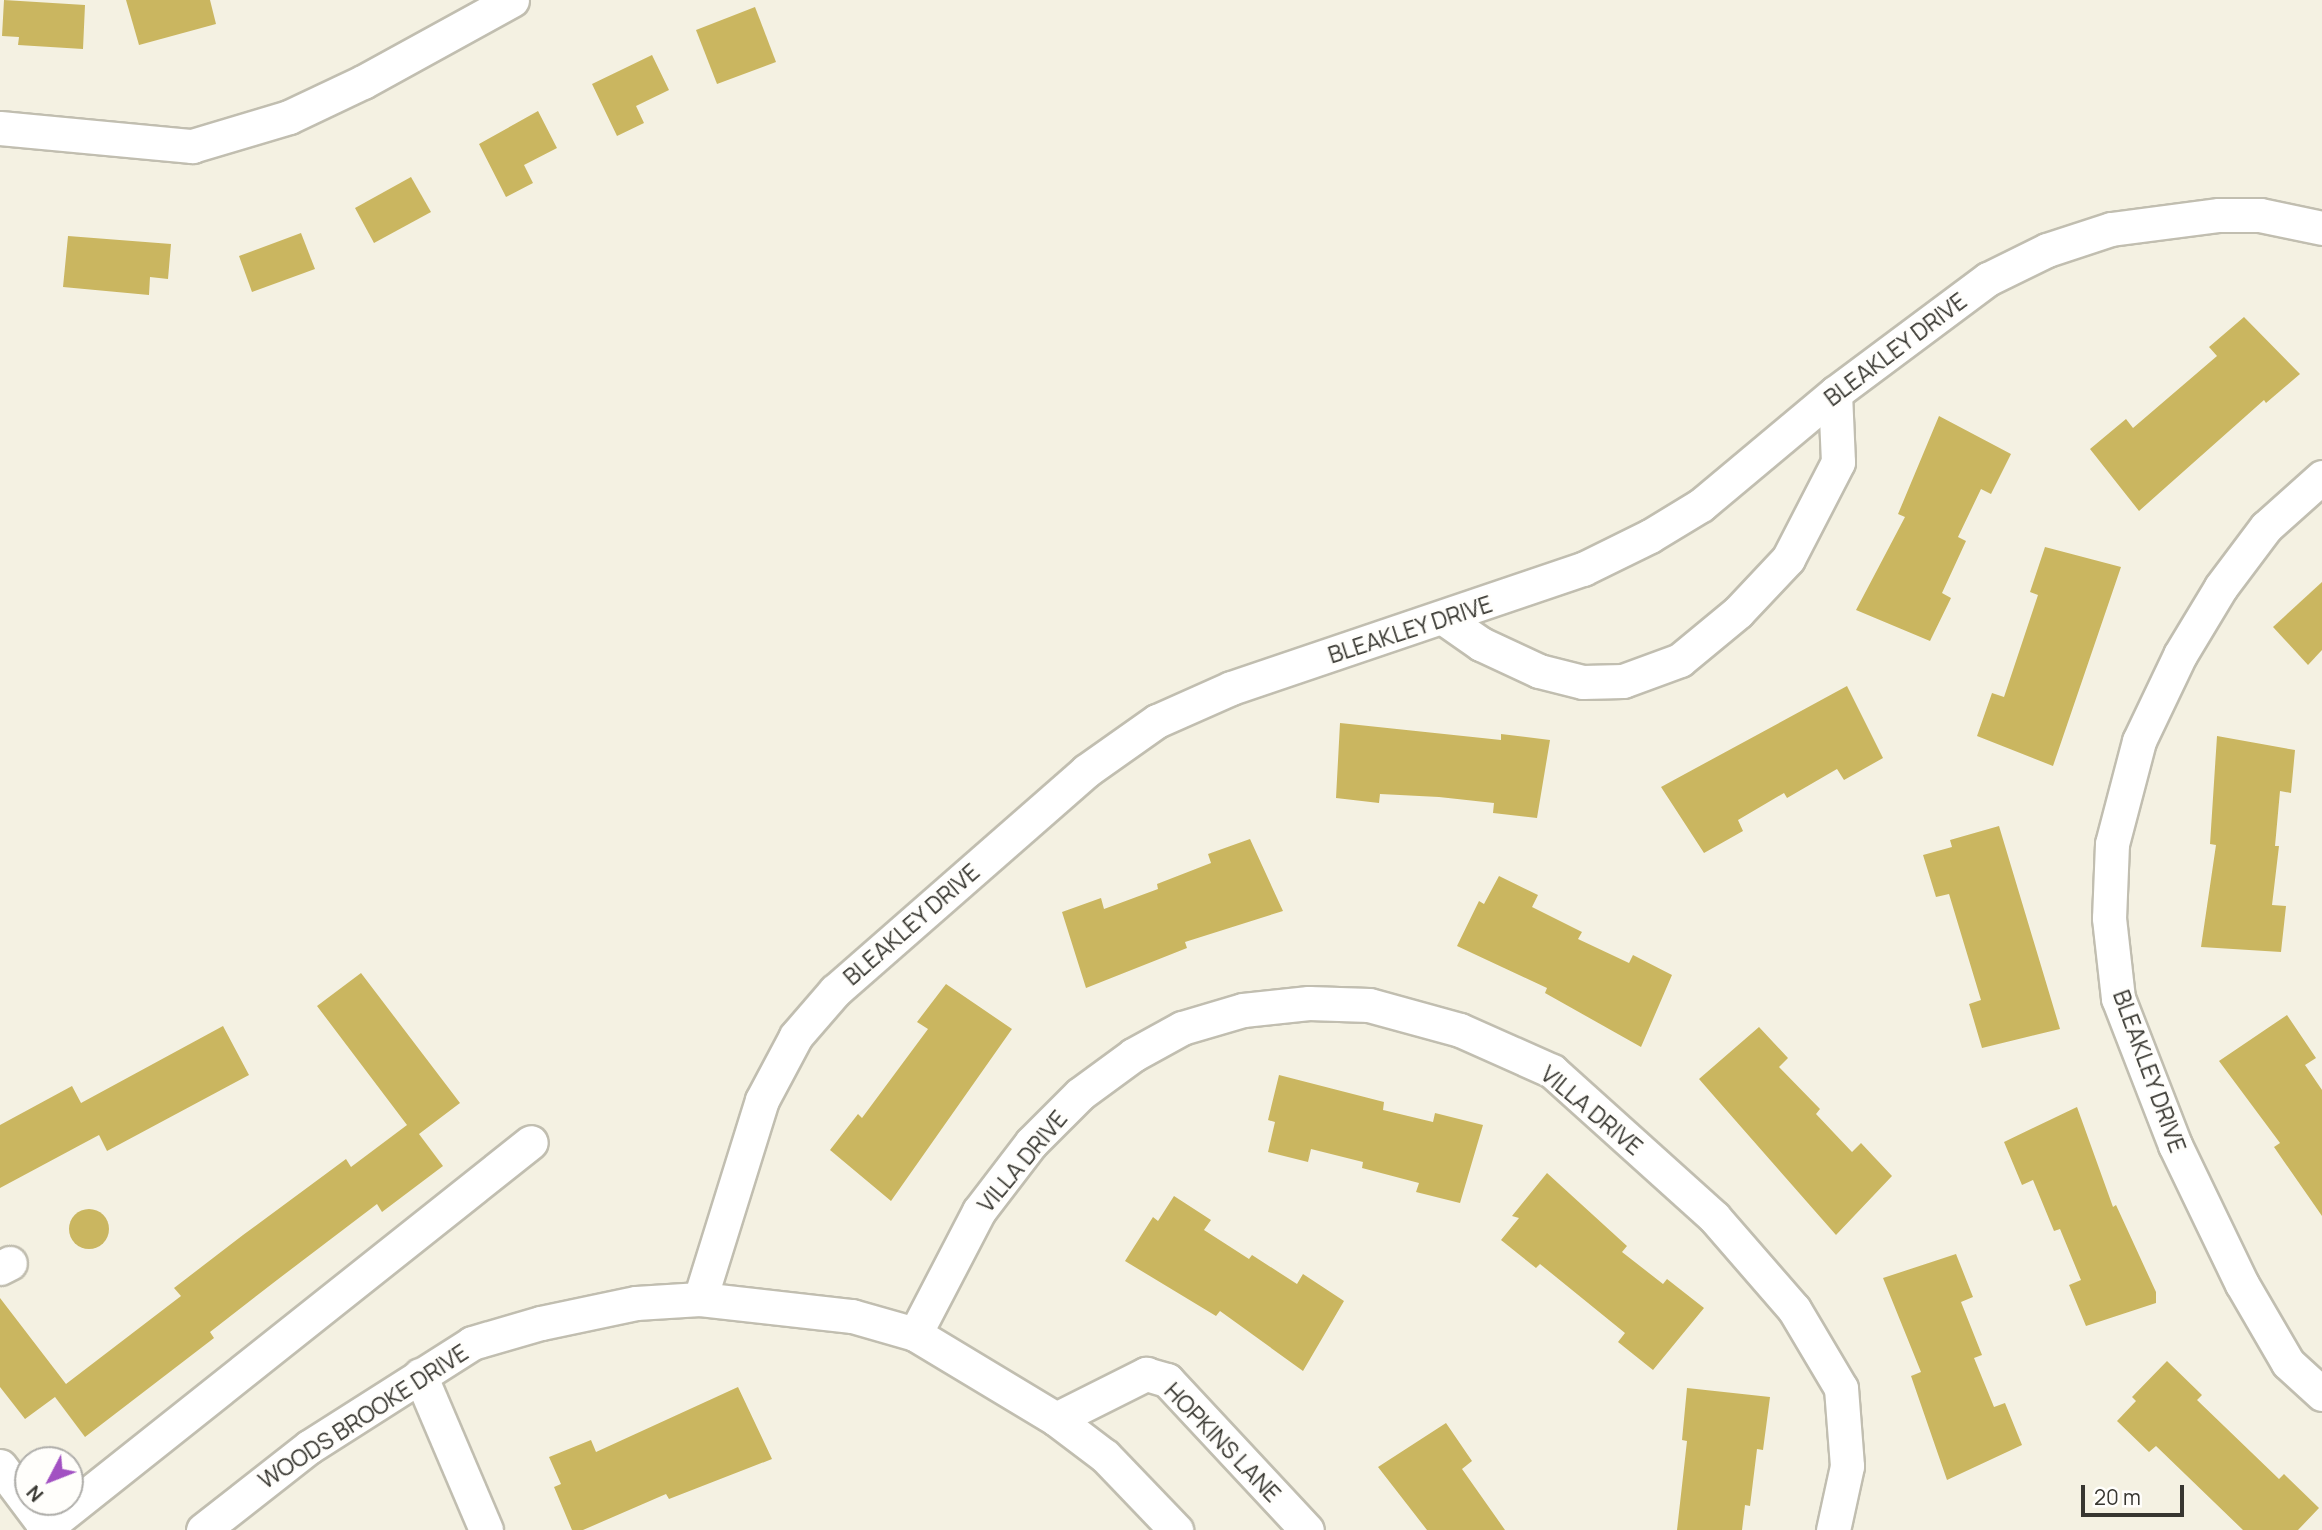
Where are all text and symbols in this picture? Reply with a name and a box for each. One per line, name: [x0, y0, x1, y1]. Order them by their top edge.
street label: BLEAKLEY DRIVE: [1818, 286, 1972, 412]
street label: BLEAKLEY DRIVE: [1324, 589, 1496, 669]
street label: BLEAKLEY DRIVE: [837, 857, 985, 991]
street label: BLEAKLEY DRIVE: [2108, 986, 2192, 1156]
street label: VILLA DRIVE: [1536, 1060, 1648, 1160]
street label: VILLA DRIVE: [972, 1105, 1072, 1217]
street label: WOODS BROOKE DRIVE: [253, 1338, 473, 1494]
street label: HOPKINS LANE: [1159, 1377, 1287, 1507]
north arrow: [14, 1446, 84, 1516]
scale bar: [2084, 1470, 2187, 1514]
text: N: [21, 1480, 49, 1507]
text: 20 m: [2094, 1483, 2141, 1511]

